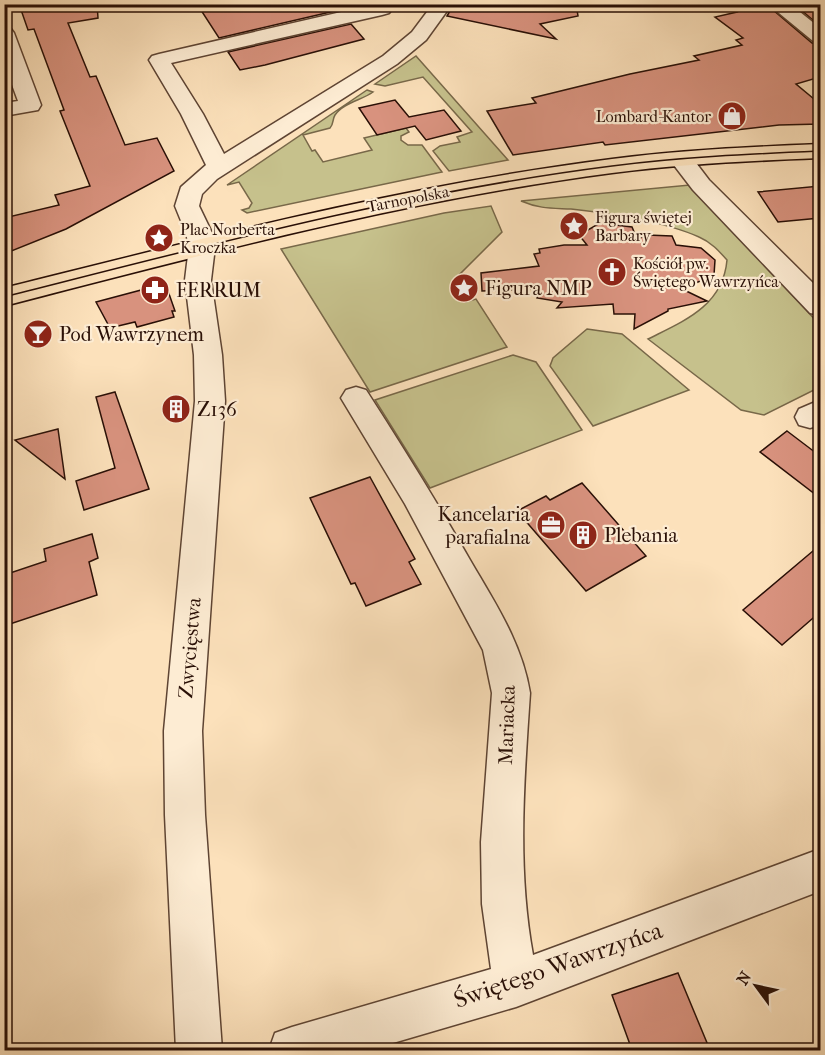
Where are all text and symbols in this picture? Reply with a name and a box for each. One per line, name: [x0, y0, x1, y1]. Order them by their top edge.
shop icon: Lombard-Kantor: [716, 100, 748, 132]
place label: Lombard-Kantor: [596, 107, 711, 126]
street label: Tarnopolska: [365, 182, 451, 216]
place label: Figura świętej Barbary: [595, 208, 692, 245]
place icon: Figura świętej Barbary: [558, 210, 590, 242]
place label: Plac Norberta Kroczka: [180, 220, 276, 257]
place icon: Plac Norberta Kroczka: [143, 222, 175, 254]
place label: Kościół pw. Świętego Wawrzyńca: [633, 254, 779, 291]
church icon: Kościół pw. Świętego Wawrzyńca: [596, 256, 628, 288]
place icon: Figura NMP: [448, 272, 480, 304]
pharmacy icon: FERRUM: [139, 274, 171, 306]
place label: Figura NMP: [485, 277, 591, 300]
place label: FERRUM: [176, 279, 261, 302]
bar icon: Pod Wawrzynem: [22, 318, 54, 350]
place label: Pod Wawrzynem: [59, 323, 204, 346]
building icon: Z136: [160, 393, 192, 425]
place label: Z136: [197, 398, 237, 421]
place label: Kancelaria parafialna: [437, 503, 531, 549]
office icon: Kancelaria parafialna: [535, 509, 567, 541]
building icon: Plebania: [567, 519, 599, 551]
place label: Plebania: [604, 524, 679, 547]
street label: Zwycięstwa: [174, 596, 206, 699]
street label: Mariacka: [494, 684, 520, 765]
street label: Świętego Wawrzyńca: [450, 915, 667, 1015]
north arrow: [726, 956, 786, 1016]
text: N: [733, 967, 756, 988]

